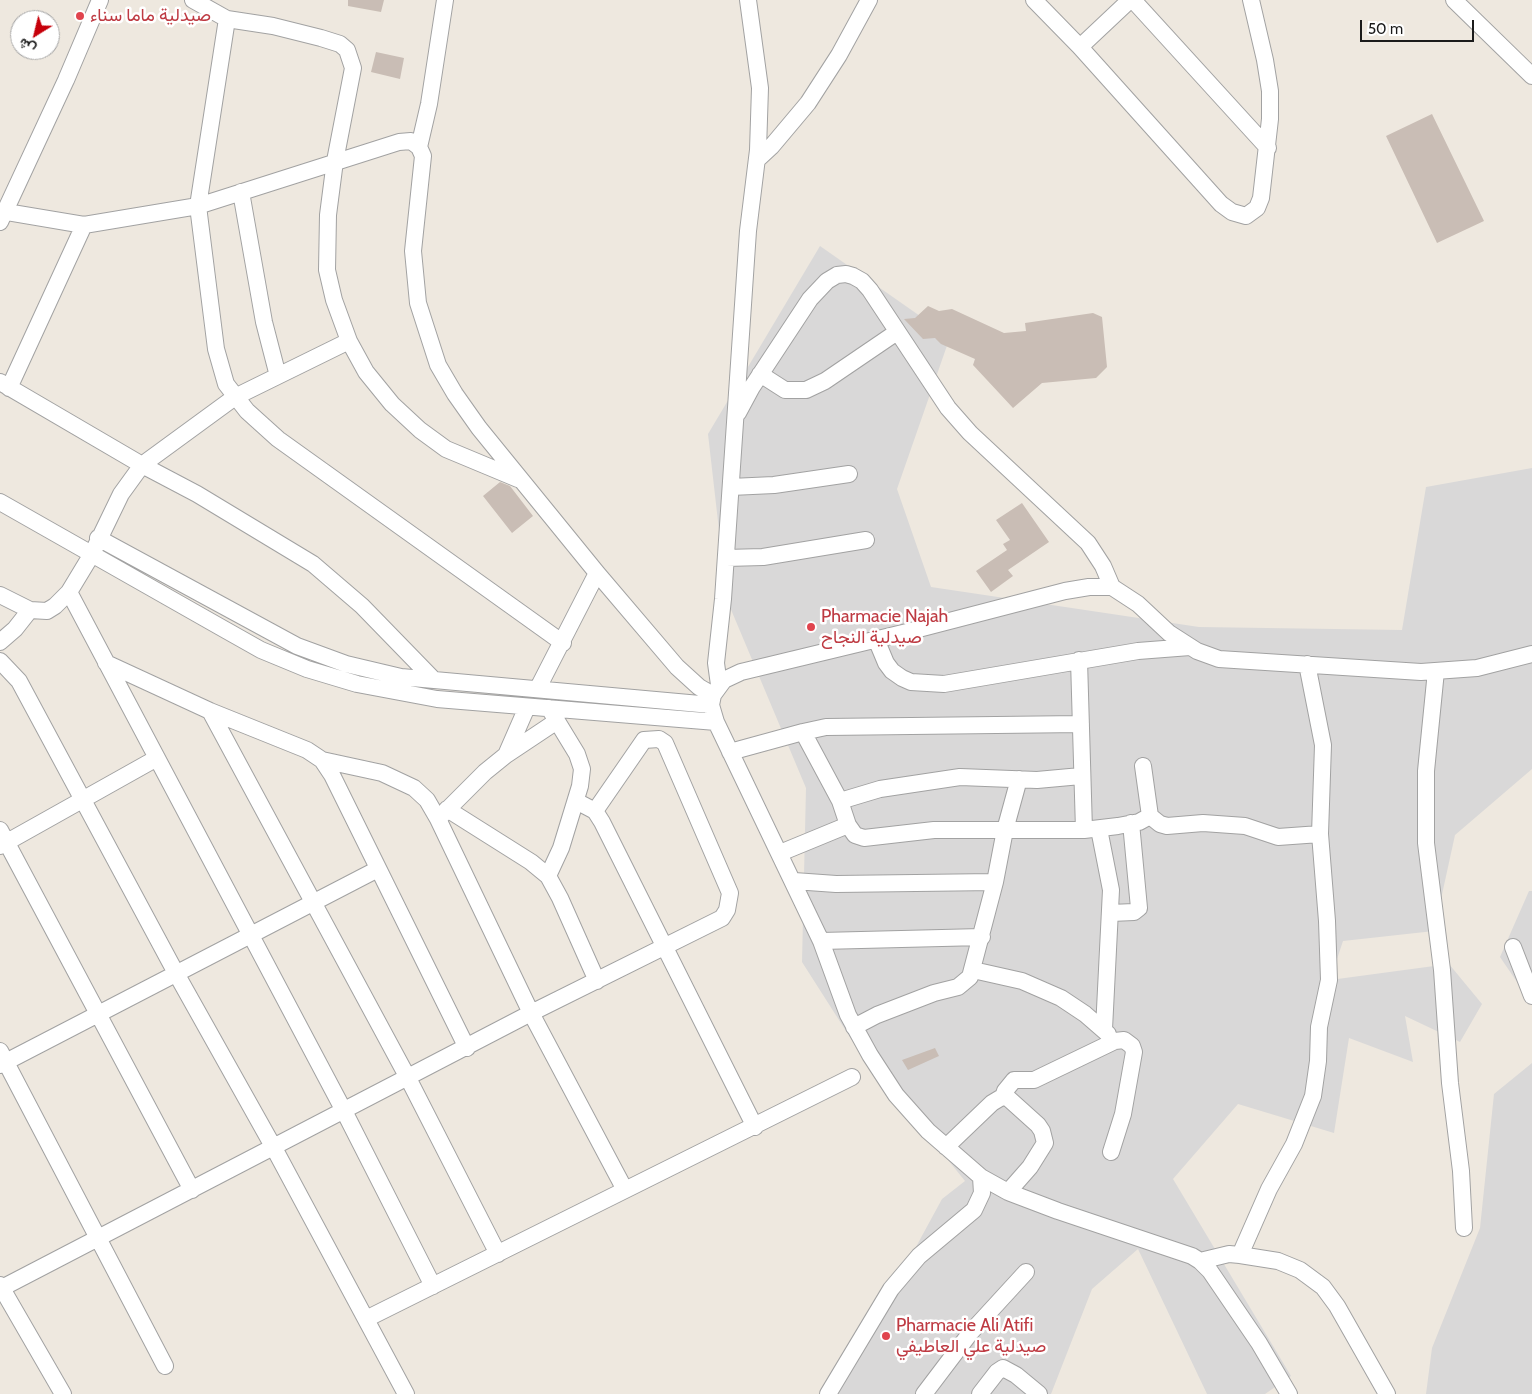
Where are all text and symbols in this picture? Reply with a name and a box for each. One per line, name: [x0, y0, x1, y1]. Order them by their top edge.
place label: صيدلية ماما سناء: [90, 5, 211, 27]
north arrow: [10, 10, 60, 60]
marker: صيدلية ماما سناء: [74, 10, 86, 22]
scale bar: [1362, 10, 1476, 42]
text: 50 m: [1368, 20, 1403, 38]
text: ش: [15, 34, 39, 59]
place label: Pharmacie Najah صيدلية النجاح: [821, 606, 948, 649]
marker: Pharmacie Najah صيدلية النجاح: [805, 621, 817, 633]
place label: Pharmacie Ali Atifi صيدلية علي العاطيفي: [896, 1315, 1046, 1358]
marker: Pharmacie Ali Atifi صيدلية علي العاطيفي: [880, 1330, 892, 1342]

